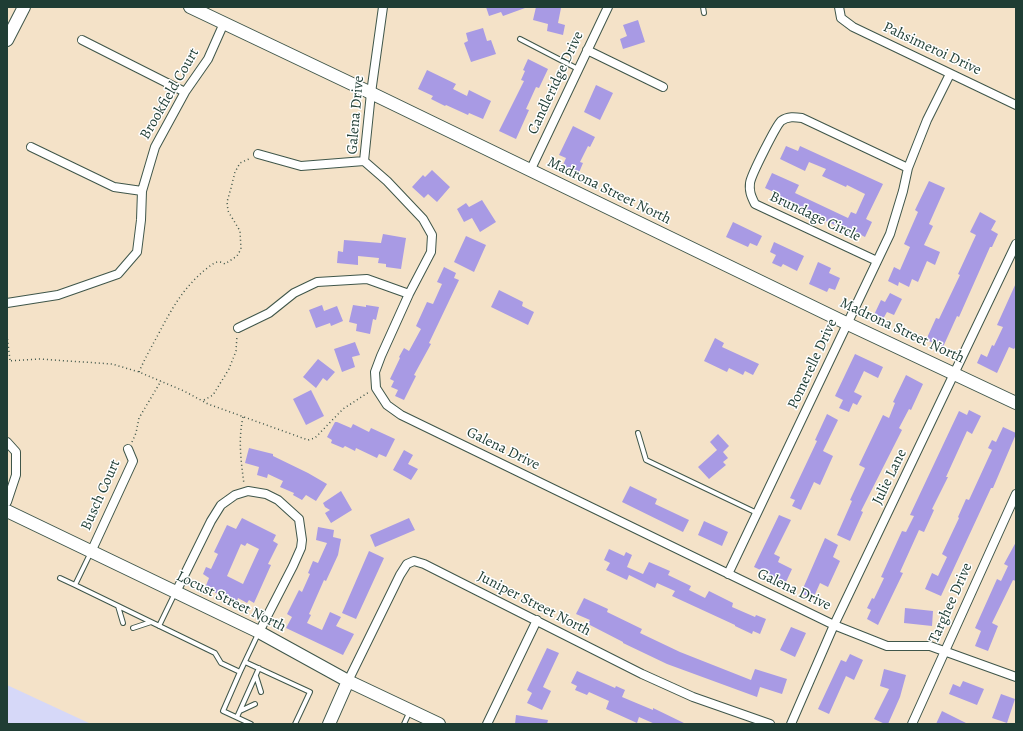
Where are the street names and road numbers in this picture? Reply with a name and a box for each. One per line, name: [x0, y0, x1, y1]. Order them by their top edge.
street label: Pahsimeroi Drive: [880, 18, 984, 80]
street label: Candleridge Drive: [524, 28, 588, 138]
street label: Brookfield Court: [137, 45, 203, 143]
street label: Galena Drive: [344, 75, 368, 155]
street label: Madrona Street North: [544, 153, 674, 229]
street label: Brundage Circle: [766, 188, 864, 246]
street label: Madrona Street North: [837, 294, 967, 368]
street label: Pomerelle Drive: [784, 316, 842, 412]
street label: Galena Drive: [464, 424, 542, 474]
street label: Julie Lane: [869, 446, 911, 508]
street label: Busch Court: [77, 457, 125, 533]
street label: Targhee Drive: [925, 560, 977, 646]
street label: Galena Drive: [754, 565, 834, 615]
street label: Locust Street North: [173, 568, 289, 636]
street label: Juniper Street North: [474, 568, 594, 640]

